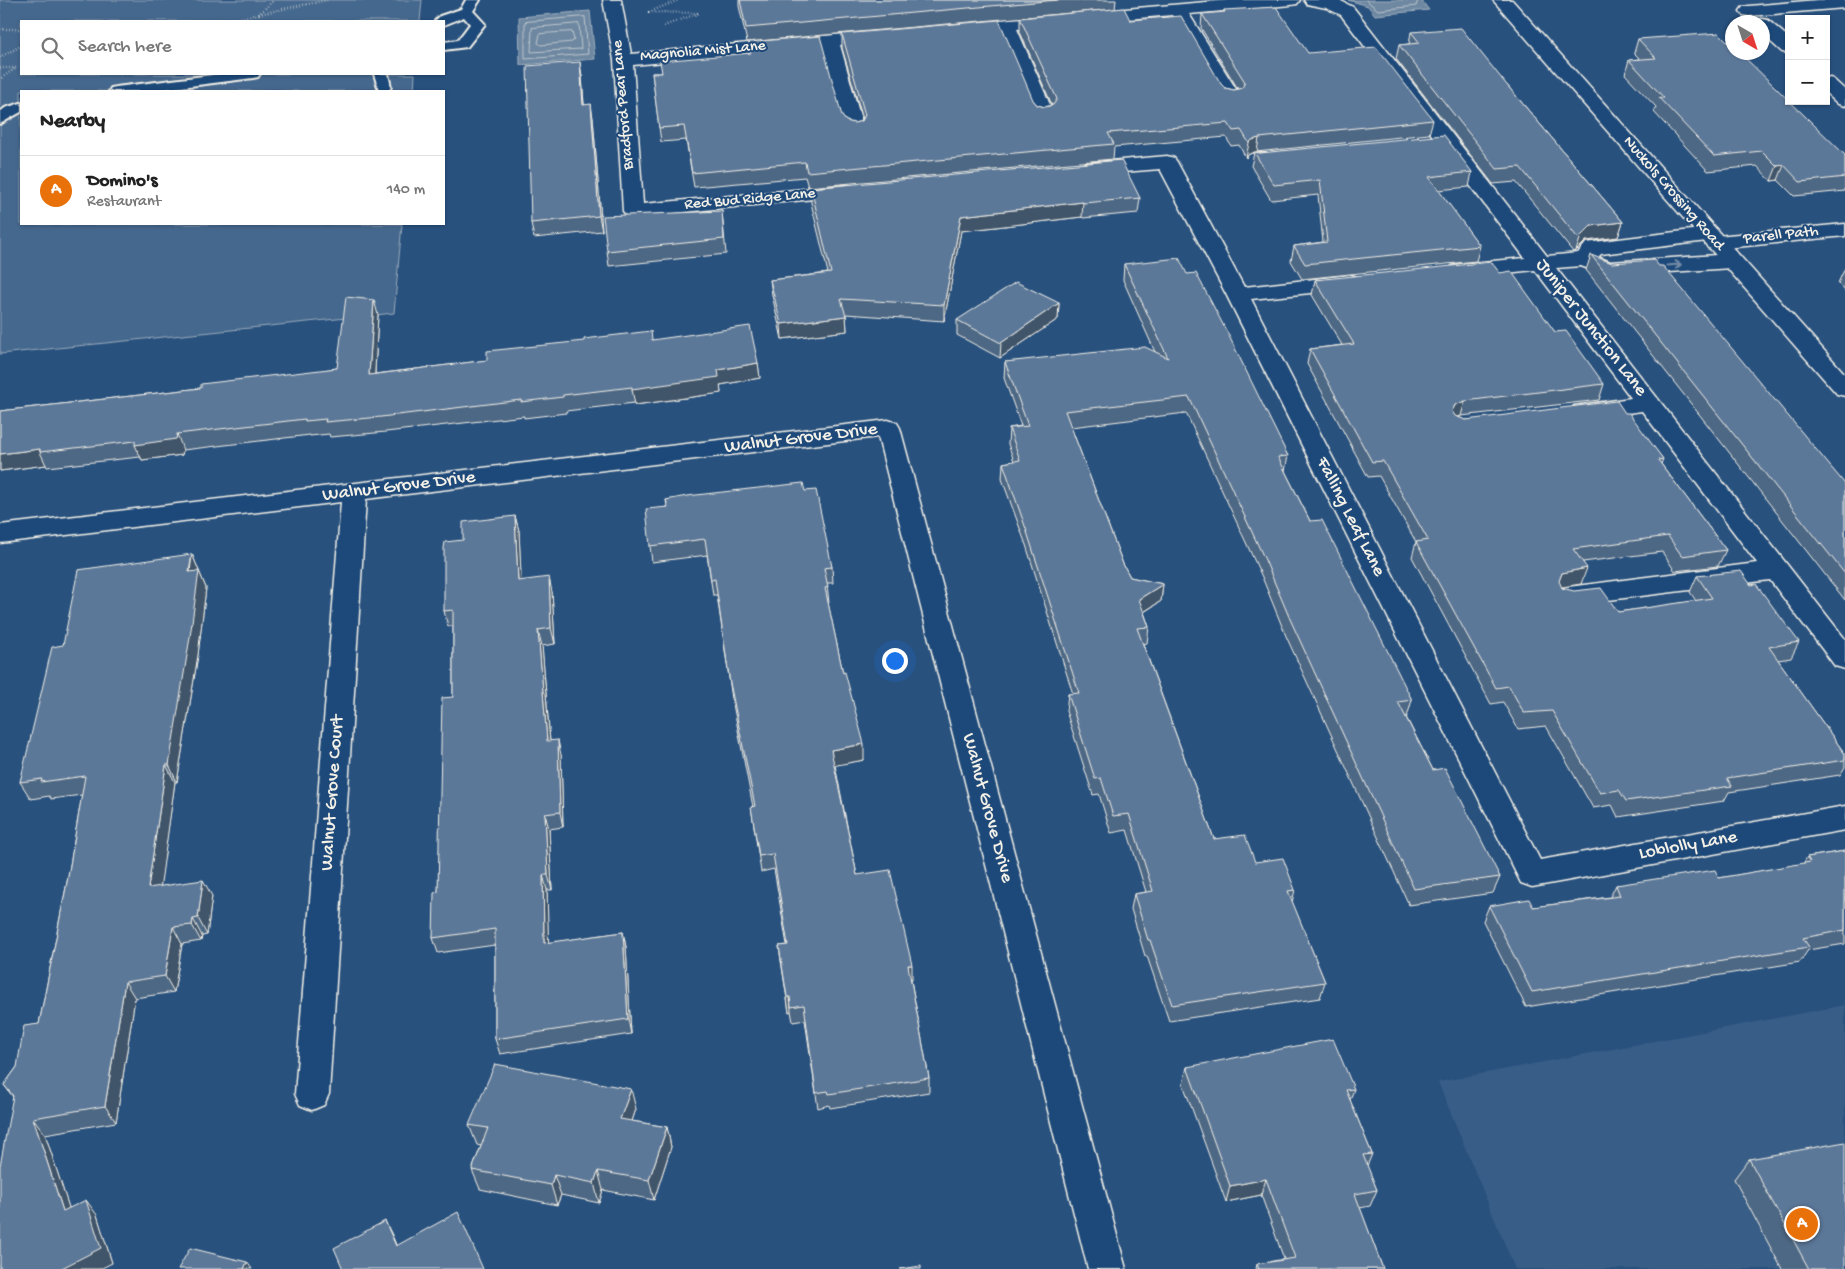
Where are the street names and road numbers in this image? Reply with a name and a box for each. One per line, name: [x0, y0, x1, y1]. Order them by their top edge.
street label: Magnolia Mist Lane: [639, 37, 767, 67]
street label: Bradford Pear Lane: [609, 39, 639, 172]
street label: Nuckols Crossing Road: [1618, 133, 1729, 256]
street label: Red Bud Ridge Lane: [684, 185, 817, 215]
street label: Parell Path: [1742, 223, 1820, 249]
street label: Juniper Junction Lane: [1530, 254, 1652, 402]
street label: Walnut Grove Drive: [723, 418, 879, 460]
street label: Falling Leaf Lane: [1310, 452, 1390, 581]
street label: Walnut Grove Drive: [321, 466, 477, 508]
street label: Walnut Grove Court: [316, 712, 350, 872]
street label: Walnut Grove Drive: [956, 731, 1018, 885]
street label: Loblolly Lane: [1637, 826, 1739, 866]

